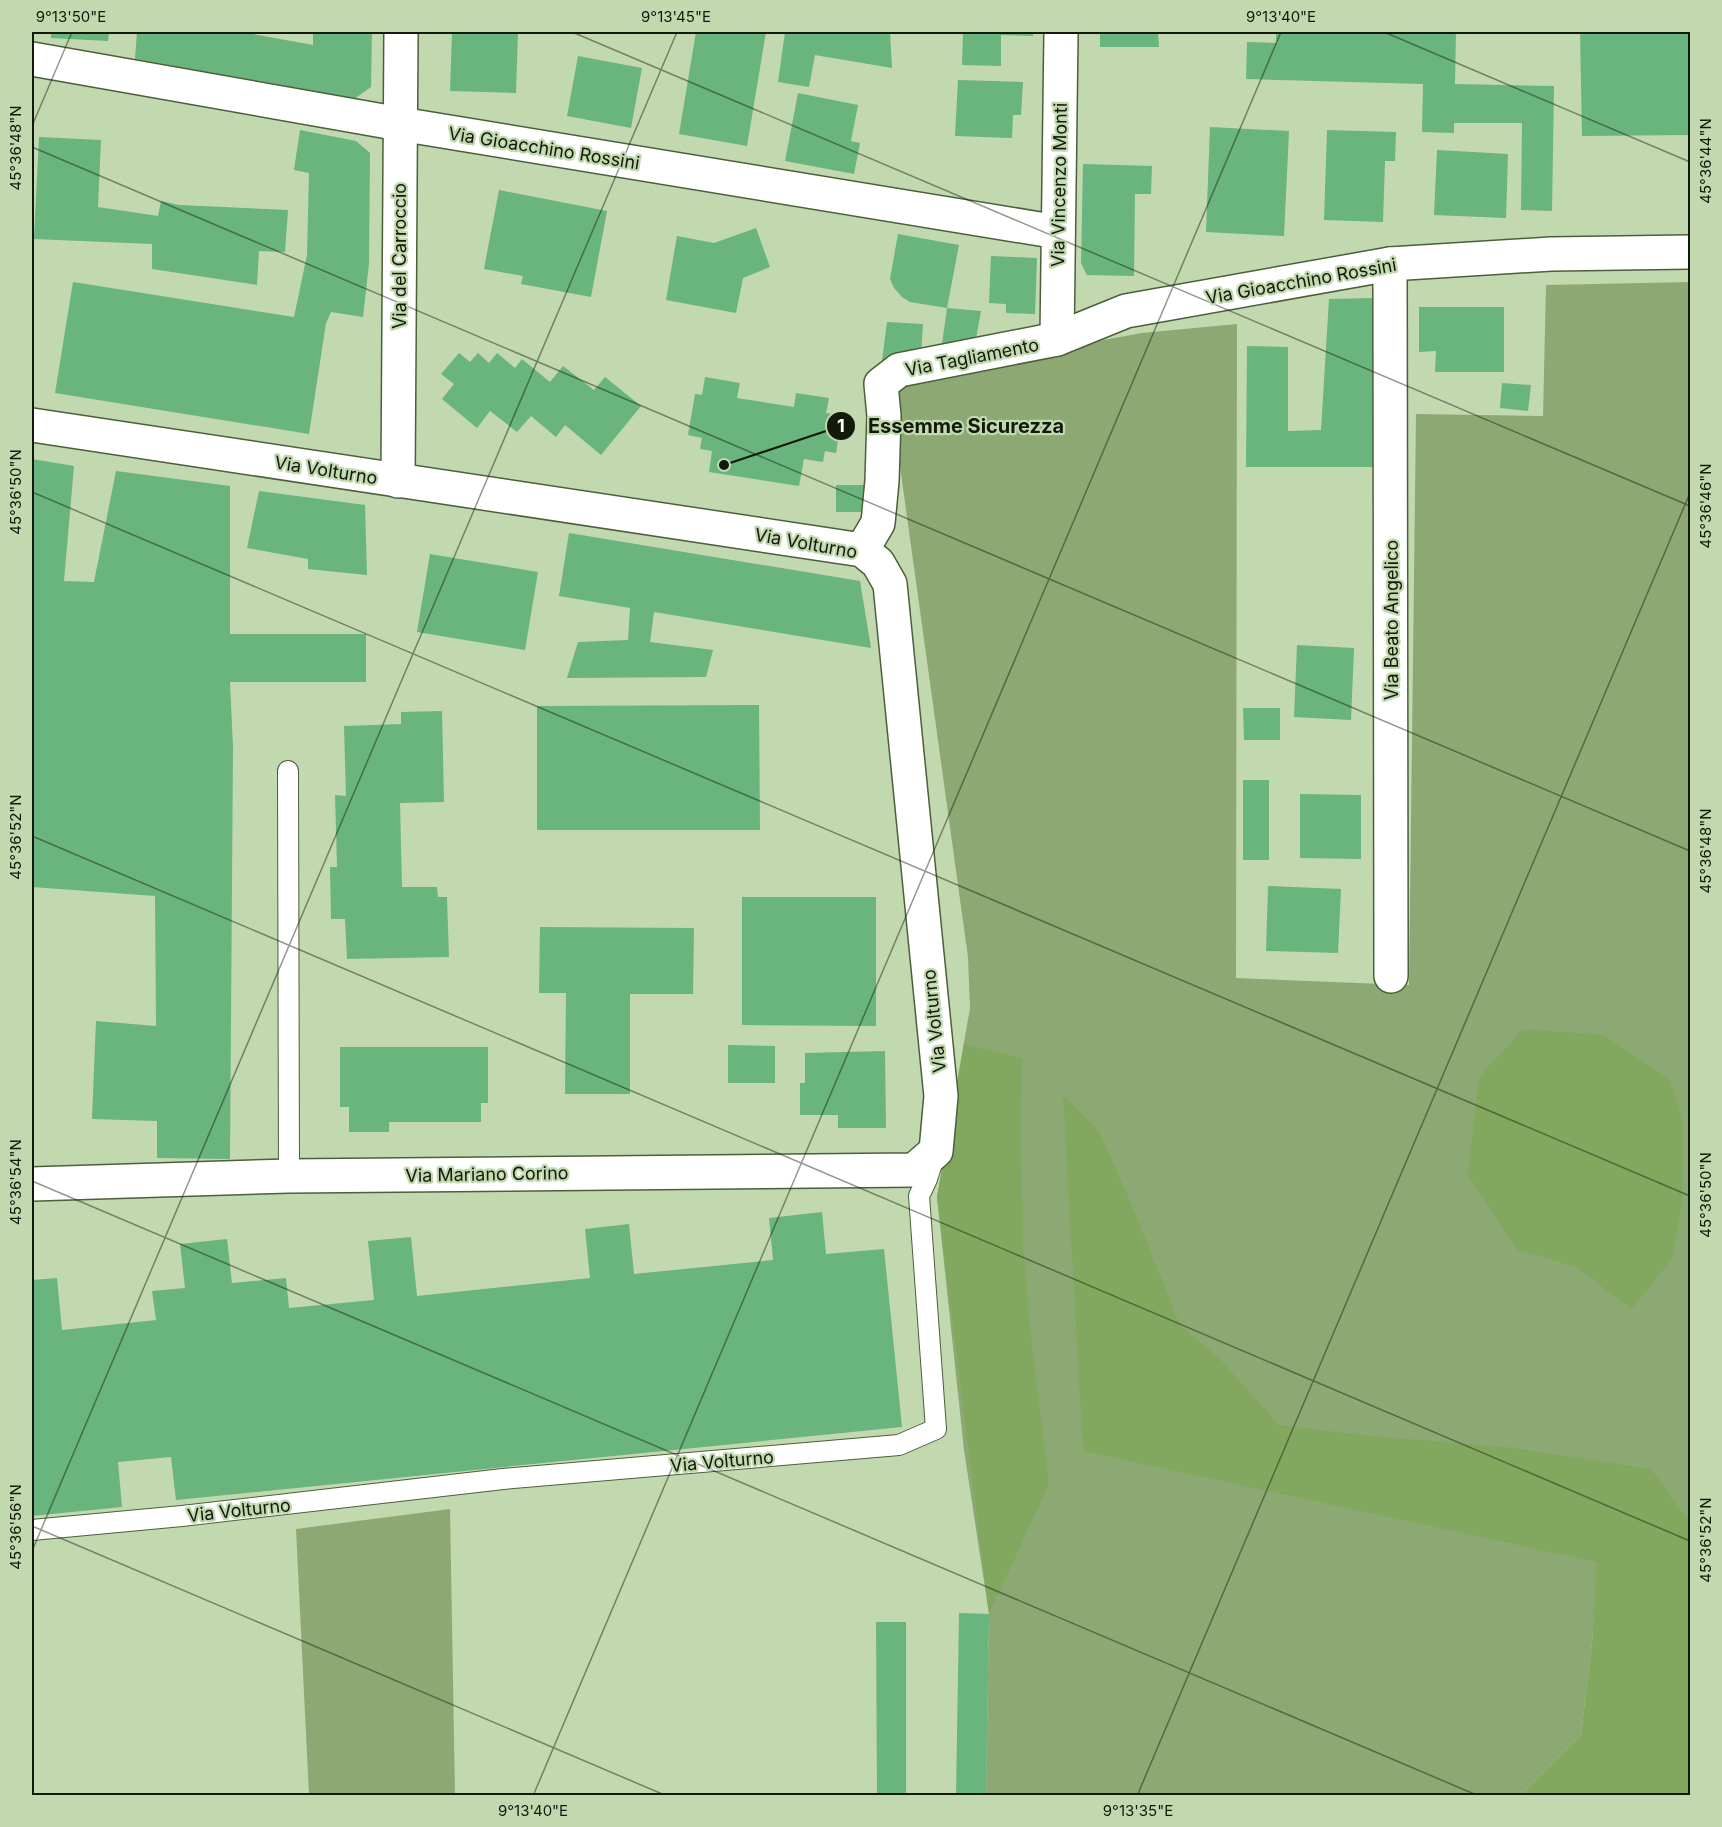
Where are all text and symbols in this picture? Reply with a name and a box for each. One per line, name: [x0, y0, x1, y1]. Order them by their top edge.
text: 9°13'50"E: [36, 7, 106, 26]
text: 9°13'45"E: [641, 7, 711, 26]
text: 9°13'40"E: [1246, 7, 1316, 26]
street label: Via Vincenzo Monti: [1047, 103, 1071, 267]
text: 45°36'48"N: [6, 105, 25, 191]
text: 45°36'44"N: [1696, 118, 1715, 204]
street label: Via Gioacchino Rossini: [447, 123, 641, 173]
street label: Via del Carroccio: [389, 183, 410, 329]
street label: Via Gioacchino Rossini: [1204, 254, 1398, 308]
street label: Via Tagliamento: [903, 334, 1041, 380]
callout: Essemme Sicurezza: [826, 407, 1076, 445]
text: Essemme Sicurezza: [868, 414, 1064, 438]
text: 1: [837, 415, 845, 436]
text: 45°36'50"N: [6, 449, 25, 535]
street label: Via Volturno: [273, 452, 379, 488]
text: 45°36'46"N: [1696, 463, 1715, 549]
street label: Via Volturno: [753, 524, 859, 562]
street label: Via Beato Angelico: [1381, 540, 1402, 700]
text: 45°36'52"N: [6, 794, 25, 880]
text: 45°36'48"N: [1696, 808, 1715, 894]
street label: Via Volturno: [918, 968, 950, 1074]
text: 45°36'54"N: [6, 1139, 25, 1225]
text: 45°36'50"N: [1696, 1152, 1715, 1238]
street label: Via Mariano Corino: [405, 1162, 569, 1186]
street label: Via Volturno: [669, 1446, 775, 1476]
text: 45°36'56"N: [6, 1484, 25, 1570]
street label: Via Volturno: [186, 1494, 292, 1526]
text: 45°36'52"N: [1696, 1497, 1715, 1583]
text: 9°13'40"E: [498, 1801, 568, 1820]
text: 9°13'35"E: [1103, 1801, 1173, 1820]

